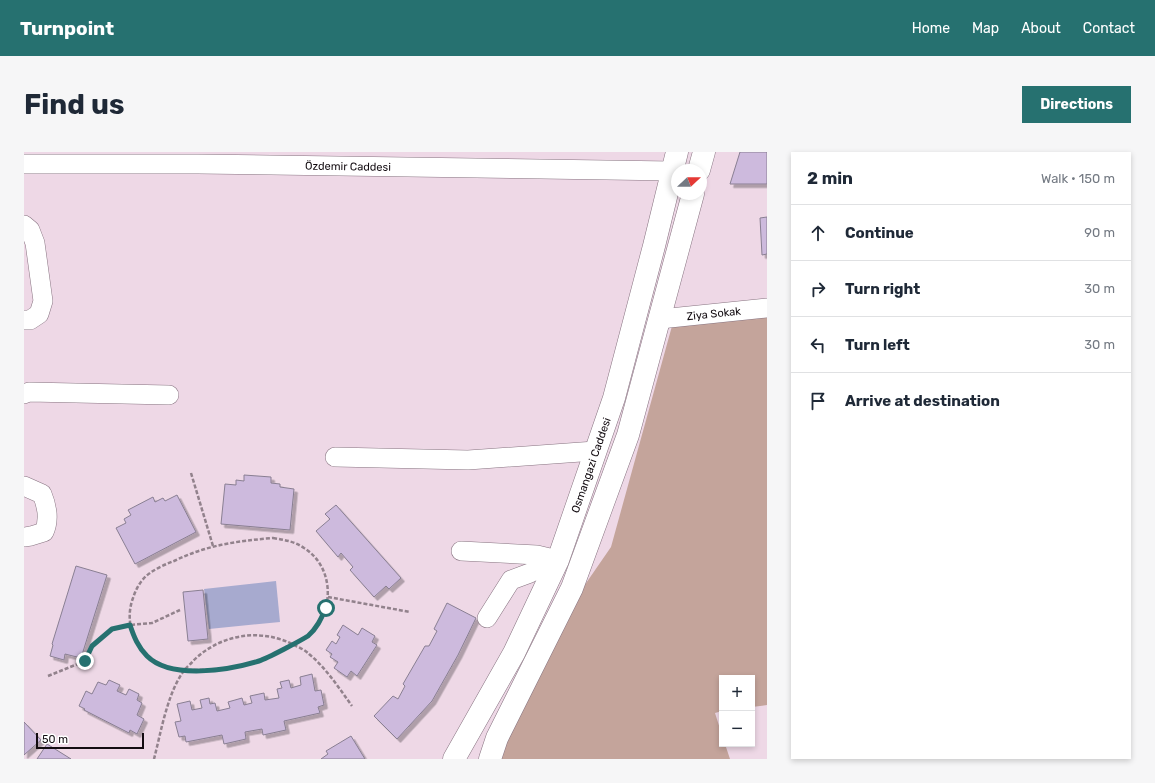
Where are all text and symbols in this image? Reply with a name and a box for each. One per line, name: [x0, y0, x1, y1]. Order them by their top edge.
text: Turnpoint: [20, 17, 114, 40]
text: Home: [912, 20, 950, 37]
text: Map: [972, 20, 999, 37]
text: About: [1021, 20, 1061, 37]
text: Contact: [1083, 20, 1135, 37]
button: Directions: [1022, 86, 1131, 123]
text: Find us: [24, 88, 124, 121]
street label: Özdemir Caddesi: [305, 159, 391, 173]
north arrow: [671, 164, 707, 200]
text: 2 min: [807, 168, 853, 188]
text: Walk · 150 m: [1041, 171, 1115, 186]
icon: ahead: [807, 222, 829, 244]
text: Continue: [845, 224, 914, 242]
text: 90 m: [1084, 225, 1115, 240]
icon: right: [807, 278, 829, 300]
text: Turn right: [845, 280, 920, 298]
text: 30 m: [1084, 281, 1115, 296]
street label: Ziya Sokak: [686, 304, 742, 323]
icon: left: [807, 334, 829, 356]
text: Turn left: [845, 336, 910, 354]
text: 30 m: [1084, 337, 1115, 352]
icon: arrive: [807, 390, 829, 412]
text: Arrive at destination: [845, 392, 1000, 410]
street label: Osmangazi Caddesi: [568, 416, 613, 515]
route start: [317, 599, 335, 617]
route end: [76, 652, 94, 670]
map controls: [719, 675, 755, 747]
button: +: [719, 675, 755, 711]
button: −: [719, 711, 755, 747]
scale bar: [36, 731, 144, 750]
text: 50 m: [42, 733, 68, 746]

